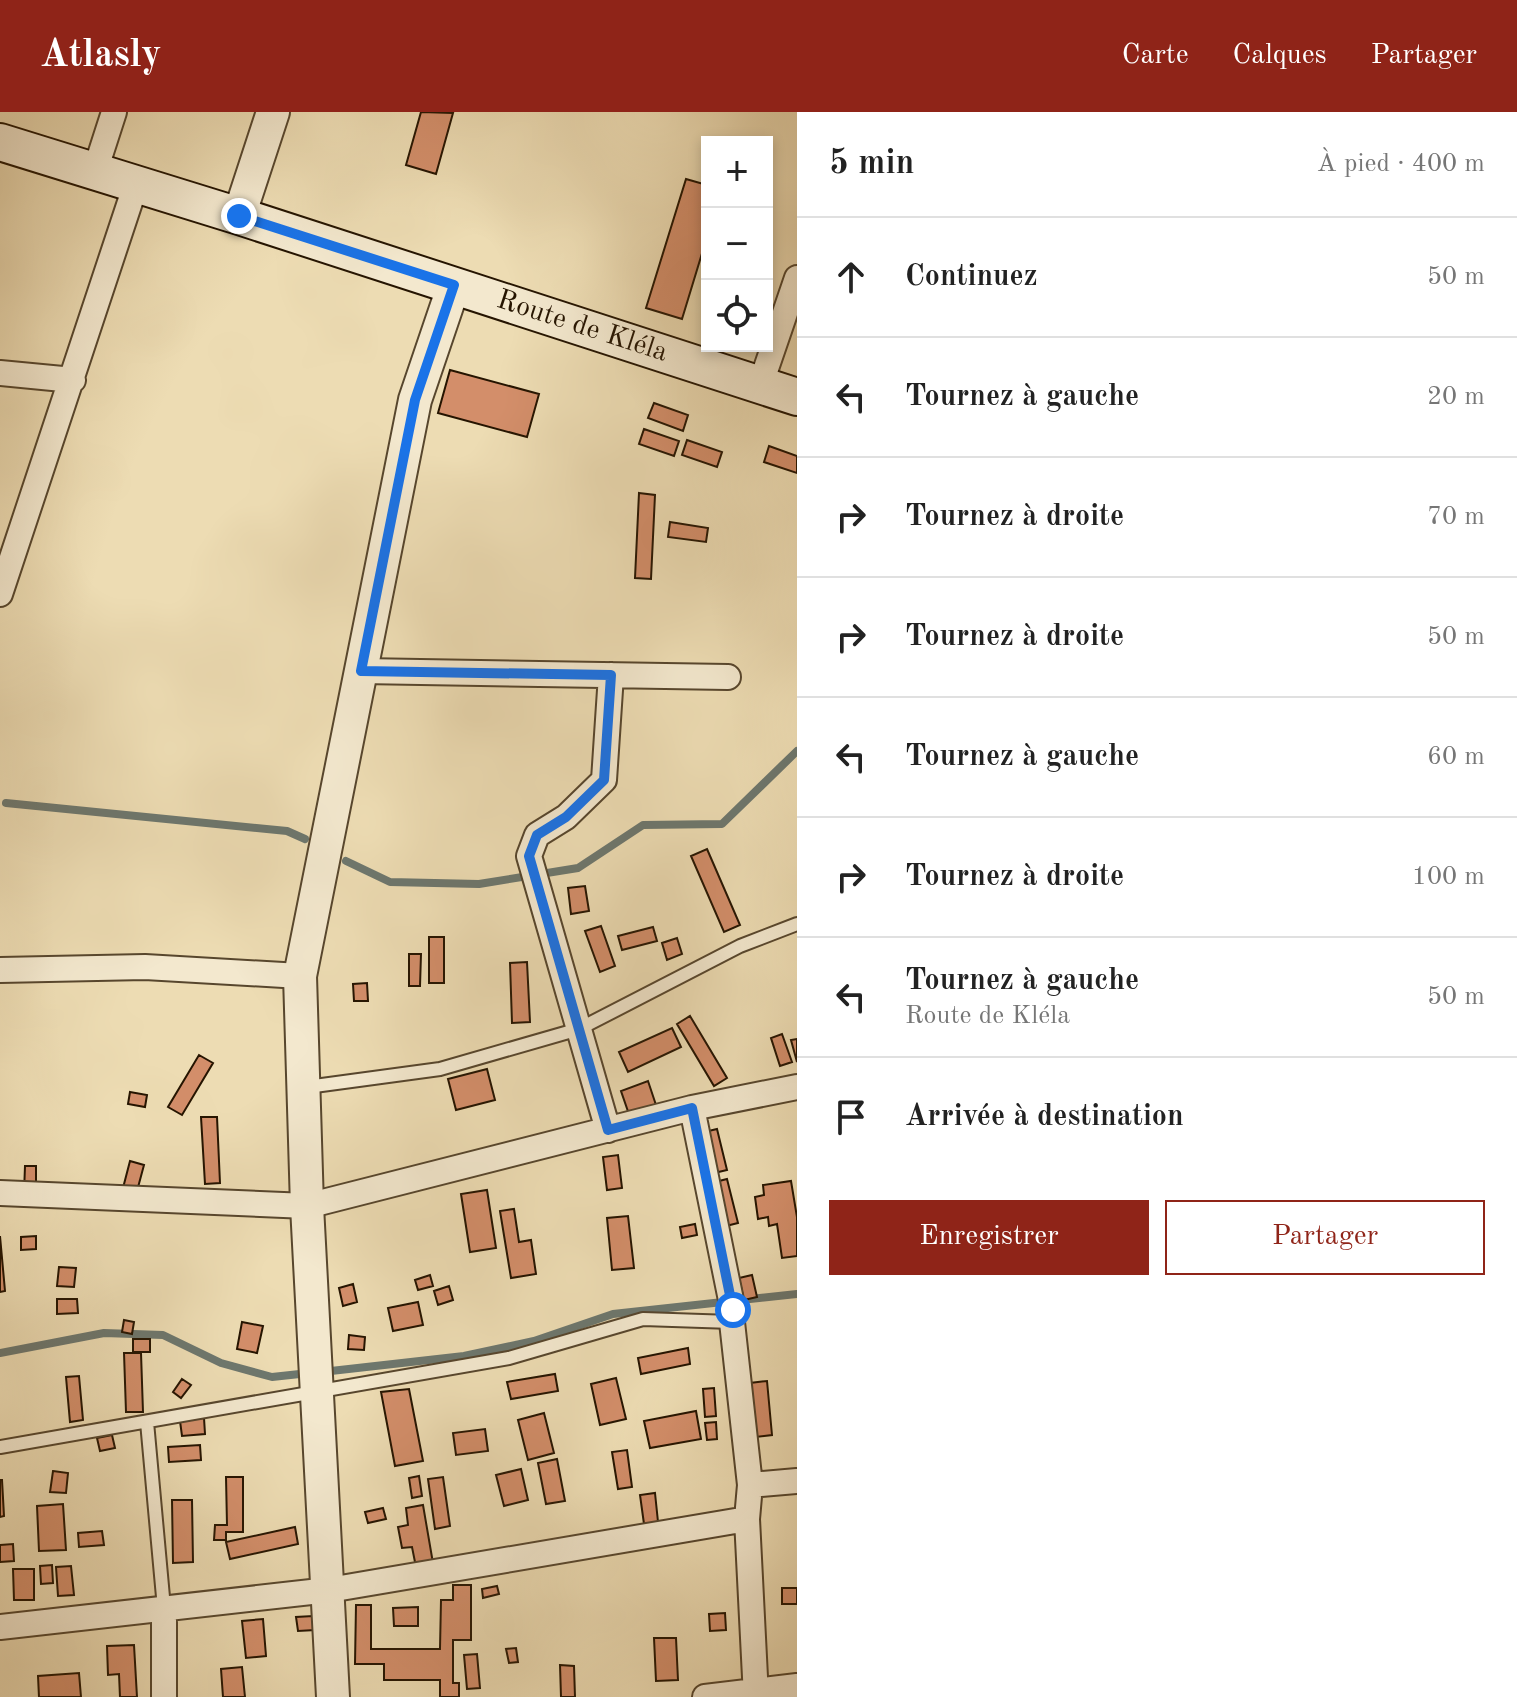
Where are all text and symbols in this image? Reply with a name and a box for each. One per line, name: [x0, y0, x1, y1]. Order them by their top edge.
text: Atlasly: [40, 37, 161, 75]
text: Carte: [1122, 42, 1189, 70]
text: Calques: [1233, 42, 1327, 70]
text: Partager: [1371, 42, 1477, 70]
map controls: [701, 136, 773, 352]
button: +: [701, 136, 773, 208]
text: 5 min: [829, 147, 914, 181]
text: À pied · 400 m: [1317, 151, 1485, 177]
route end: [221, 198, 257, 234]
button: −: [701, 208, 773, 280]
icon: ahead: [829, 255, 873, 299]
text: Continuez: [905, 262, 1038, 292]
text: 50 m: [1427, 264, 1485, 290]
button: locate: [701, 280, 773, 352]
street label: Route de Kléla: [493, 286, 671, 368]
icon: left: [829, 375, 873, 419]
text: Tournez à gauche: [905, 382, 1139, 412]
text: 20 m: [1427, 384, 1485, 410]
icon: right: [829, 495, 873, 539]
text: Tournez à droite: [905, 502, 1124, 532]
text: 70 m: [1427, 504, 1485, 530]
icon: right: [829, 615, 873, 659]
text: Tournez à droite: [905, 622, 1124, 652]
text: 50 m: [1427, 624, 1485, 650]
icon: left: [829, 735, 873, 779]
text: Tournez à gauche: [905, 742, 1139, 772]
text: 60 m: [1427, 744, 1485, 770]
icon: right: [829, 855, 873, 899]
text: Tournez à droite: [905, 862, 1124, 892]
text: 100 m: [1412, 864, 1485, 890]
text: Tournez à gauche: [905, 966, 1139, 996]
icon: left: [829, 975, 873, 1019]
text: 50 m: [1427, 984, 1485, 1010]
text: Route de Kléla: [905, 1003, 1070, 1029]
icon: arrive: [829, 1095, 873, 1139]
text: Arrivée à destination: [905, 1102, 1184, 1132]
button: Enregistrer: [829, 1200, 1149, 1275]
button: Partager: [1165, 1200, 1485, 1275]
route start: [715, 1292, 751, 1328]

